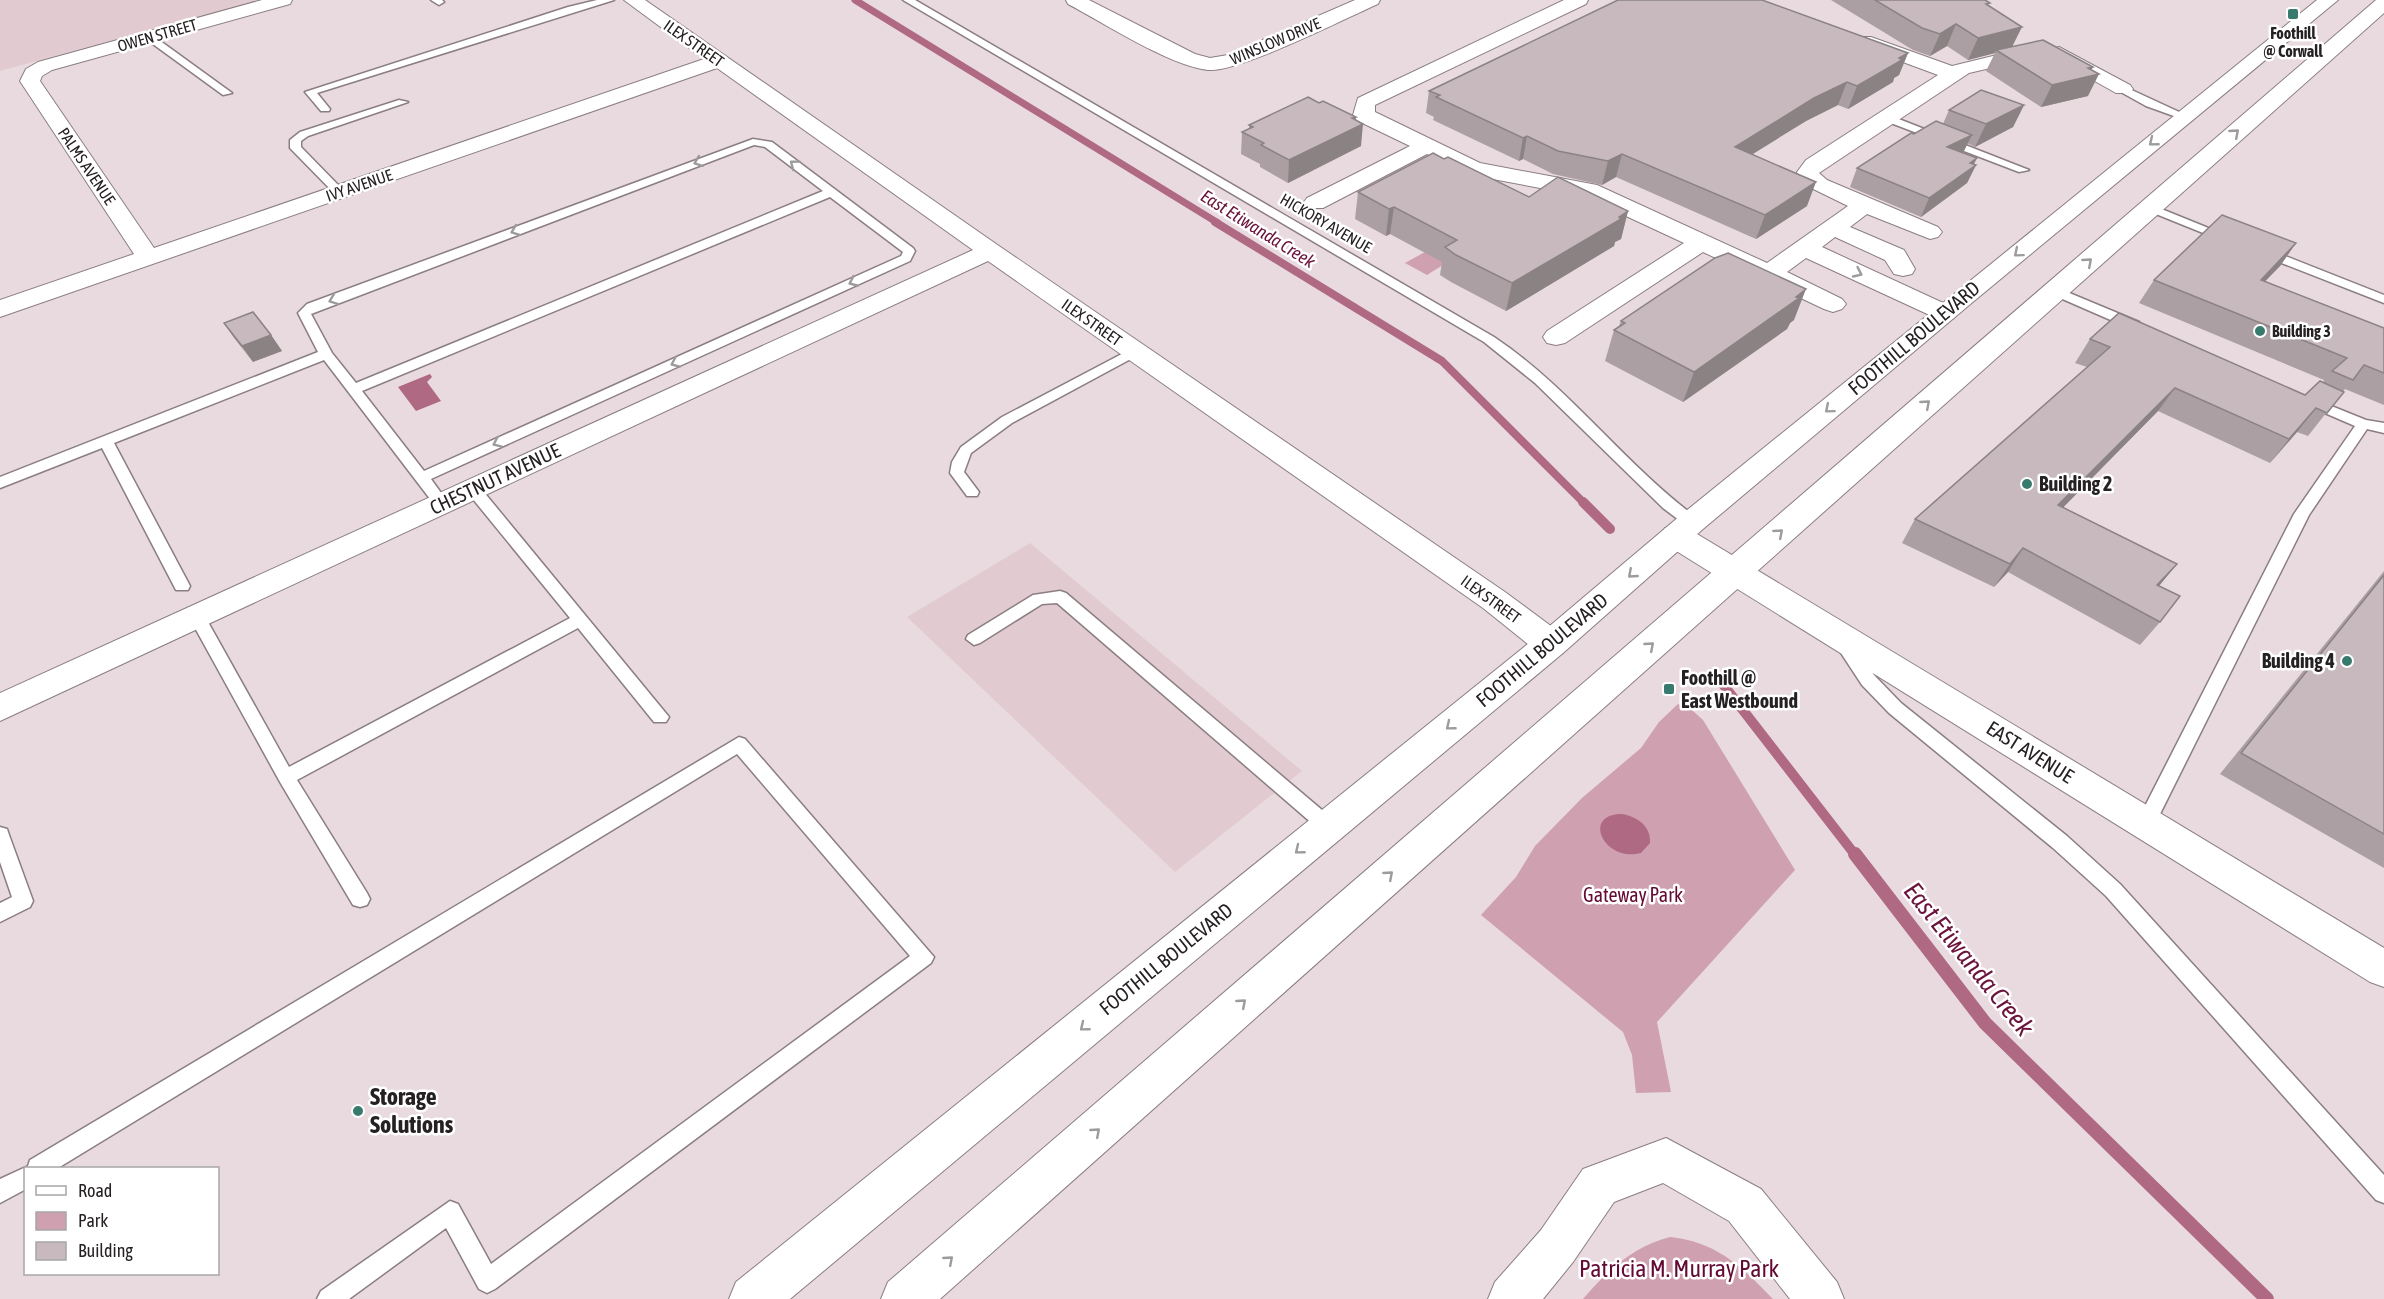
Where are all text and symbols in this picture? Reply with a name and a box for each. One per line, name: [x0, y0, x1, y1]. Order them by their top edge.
marker: Foothill @ Corwall: [2286, 7, 2300, 21]
street label: WINSLOW DRIVE: [1227, 14, 1323, 68]
street label: OWEN STREET: [115, 15, 199, 55]
street label: ILEX STREET: [661, 16, 727, 70]
place label: Foothill @ Corwall: [2263, 24, 2323, 60]
street label: PALMS AVENUE: [55, 124, 119, 208]
one-way arrow: [2228, 129, 2239, 140]
one-way arrow: [2149, 135, 2160, 146]
one-way arrow: [693, 155, 704, 168]
one-way arrow: [789, 160, 800, 171]
street label: IVY AVENUE: [323, 165, 395, 205]
water label: East Etiwanda Creek: [1197, 185, 1320, 273]
street label: HICKORY AVENUE: [1277, 190, 1375, 256]
one-way arrow: [511, 224, 522, 236]
one-way arrow: [2014, 245, 2025, 256]
one-way arrow: [2081, 258, 2092, 269]
one-way arrow: [1852, 265, 1863, 277]
one-way arrow: [848, 275, 859, 287]
street label: FOOTHILL BOULEVARD: [1843, 276, 1984, 399]
one-way arrow: [328, 292, 339, 305]
street label: ILEX STREET: [1059, 295, 1125, 349]
place label: Building 3: [2272, 322, 2331, 340]
marker: Building 3: [2253, 324, 2267, 338]
one-way arrow: [671, 355, 682, 367]
one-way arrow: [1919, 400, 1930, 411]
one-way arrow: [1824, 402, 1835, 413]
one-way arrow: [493, 436, 504, 448]
street label: CHESTNUT AVENUE: [426, 438, 564, 519]
place label: Building 2: [2039, 472, 2112, 495]
marker: Building 2: [2020, 477, 2034, 491]
one-way arrow: [1772, 529, 1783, 540]
one-way arrow: [1628, 567, 1639, 578]
street label: ILEX STREET: [1458, 571, 1524, 627]
street label: FOOTHILL BOULEVARD: [1471, 588, 1612, 711]
one-way arrow: [1643, 642, 1654, 653]
place label: Building 4: [2262, 649, 2335, 672]
marker: Building 4: [2340, 654, 2354, 668]
place label: Foothill @ East Westbound: [1681, 666, 1798, 712]
marker: Foothill @ East Westbound: [1662, 682, 1676, 696]
street label: EAST AVENUE: [1983, 716, 2078, 788]
one-way arrow: [1446, 719, 1457, 730]
one-way arrow: [1295, 842, 1306, 853]
one-way arrow: [1382, 871, 1393, 882]
water label: East Etiwanda Creek: [1898, 876, 2040, 1042]
park label: Gateway Park: [1583, 883, 1683, 906]
street label: FOOTHILL BOULEVARD: [1095, 898, 1237, 1019]
one-way arrow: [1235, 999, 1246, 1010]
one-way arrow: [1080, 1020, 1091, 1031]
place label: Storage Solutions: [370, 1083, 454, 1138]
marker: Storage Solutions: [351, 1104, 365, 1118]
one-way arrow: [1089, 1128, 1100, 1139]
legend: [24, 1167, 219, 1275]
text: Road: [78, 1180, 112, 1201]
text: Park: [78, 1210, 108, 1231]
text: Building: [78, 1240, 133, 1261]
park label: Patricia M. Murray Park: [1579, 1255, 1780, 1282]
one-way arrow: [942, 1257, 953, 1268]

